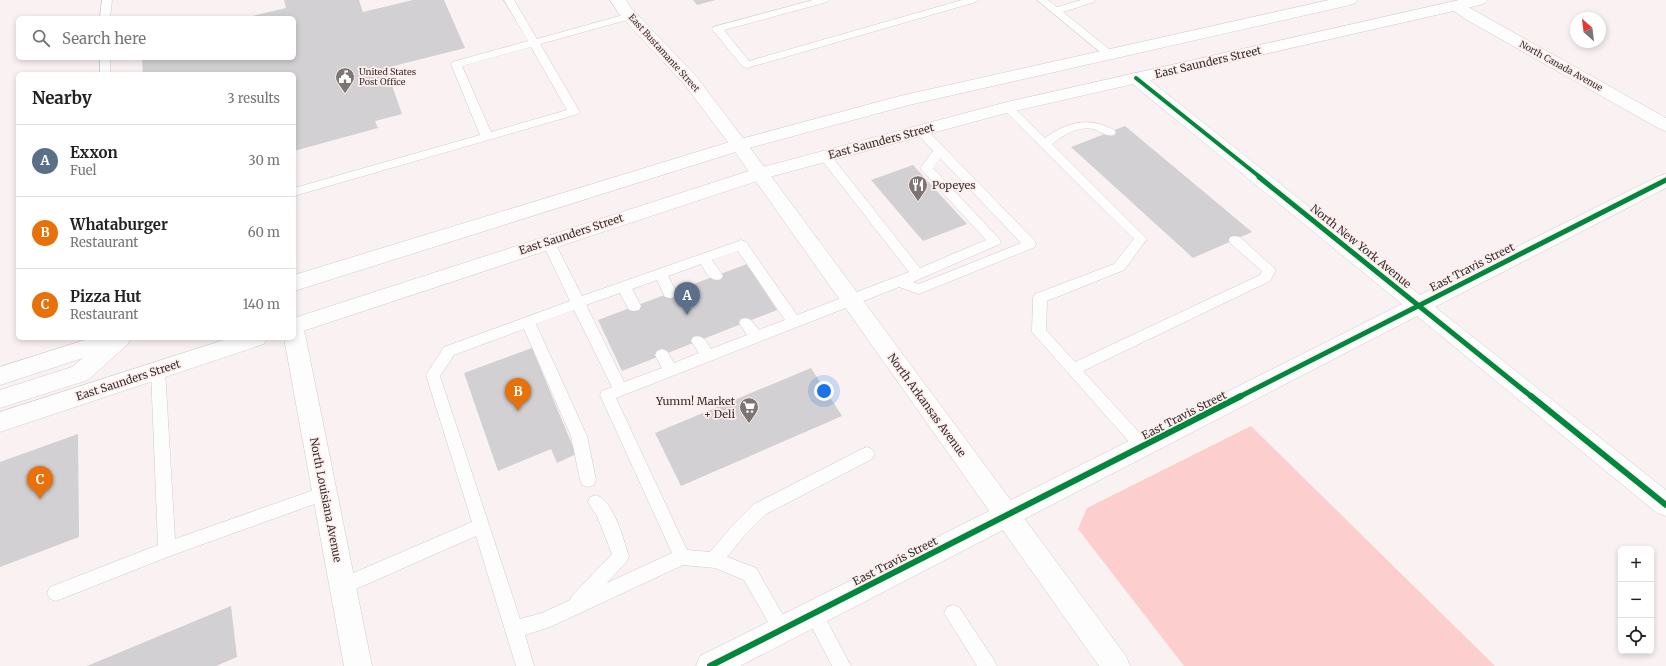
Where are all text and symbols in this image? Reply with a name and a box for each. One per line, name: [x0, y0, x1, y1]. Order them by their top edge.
street label: East Bustamante Street: [627, 12, 703, 94]
north arrow: [1570, 12, 1606, 48]
search box: [16, 16, 296, 60]
icon: search: [30, 27, 52, 49]
text: Search here: [62, 29, 146, 48]
street label: North Canada Avenue: [1518, 38, 1605, 93]
street label: East Saunders Street: [1153, 43, 1263, 81]
public building icon: United States Post Office: [334, 66, 356, 94]
place label: United States Post Office: [359, 66, 417, 87]
text: Nearby: [32, 87, 92, 109]
text: 3 results: [227, 90, 280, 107]
street label: East Saunders Street: [827, 120, 936, 162]
text: Exxon: [70, 143, 118, 162]
text: A: [40, 152, 50, 169]
text: 30 m: [248, 152, 280, 169]
text: Fuel: [70, 162, 97, 179]
restaurant icon: Popeyes: [907, 174, 929, 202]
place label: Popeyes: [932, 178, 976, 192]
street label: North New York Avenue: [1308, 201, 1414, 291]
street label: East Saunders Street: [517, 210, 626, 257]
text: Whataburger: [70, 215, 168, 234]
text: B: [40, 224, 50, 241]
text: 60 m: [248, 224, 280, 241]
text: Restaurant: [70, 234, 138, 251]
street label: East Travis Street: [1427, 239, 1517, 294]
pin: A: [674, 282, 700, 315]
text: Pizza Hut: [70, 287, 141, 306]
text: C: [41, 296, 49, 313]
text: 140 m: [243, 296, 280, 313]
text: Restaurant: [70, 306, 138, 323]
street label: North Arkansas Avenue: [885, 350, 969, 460]
street label: East Saunders Street: [74, 356, 183, 403]
pin: B: [505, 378, 531, 411]
your location: [814, 381, 834, 401]
street label: East Travis Street: [1139, 387, 1229, 442]
place label: Yumm! Market + Deli: [655, 394, 736, 421]
supermarket icon: Yumm! Market + Deli: [738, 396, 760, 424]
street label: North Louisiana Avenue: [307, 436, 345, 564]
pin: C: [27, 466, 53, 499]
street label: East Travis Street: [850, 533, 940, 588]
map controls: [1618, 546, 1654, 654]
button: +: [1618, 546, 1654, 582]
button: −: [1618, 582, 1654, 618]
button: locate: [1618, 618, 1654, 654]

